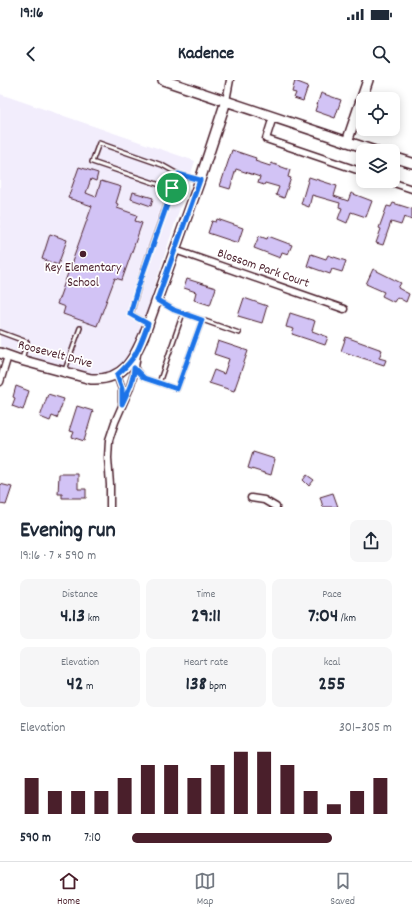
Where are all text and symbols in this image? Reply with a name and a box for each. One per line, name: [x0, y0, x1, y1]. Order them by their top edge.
text: 19:16: [20, 3, 43, 25]
text: Kadence: [178, 42, 234, 67]
icon: back: [20, 43, 42, 65]
icon: search: [370, 43, 392, 65]
map controls: [356, 92, 400, 188]
button: locate: [356, 92, 400, 136]
button: layers: [356, 144, 400, 188]
pin: [155, 171, 189, 205]
icon: arrive: [161, 177, 183, 199]
street label: Blossom Park Court: [214, 244, 312, 294]
marker: Key Elementary School: [78, 249, 88, 259]
place label: Key Elementary School: [45, 259, 122, 293]
street label: Roosevelt Drive: [16, 336, 95, 374]
text: Evening run: [20, 516, 116, 547]
button: share: [350, 520, 392, 562]
text: 19:16 · 7 × 590 m: [20, 547, 96, 566]
text: Distance: [62, 587, 98, 603]
text: Time: [197, 587, 215, 603]
text: Pace: [322, 587, 342, 603]
text: 4.13: [60, 603, 85, 631]
text: 29:11: [191, 603, 221, 631]
text: 7:04: [308, 603, 338, 631]
text: km: [85, 611, 100, 627]
text: /km: [338, 611, 356, 627]
text: Elevation: [61, 655, 99, 671]
text: Heart rate: [184, 655, 228, 671]
text: kcal: [324, 655, 340, 671]
text: 42: [66, 671, 83, 699]
text: 138: [185, 671, 207, 699]
text: 255: [318, 671, 346, 699]
text: m: [83, 679, 94, 695]
text: bpm: [207, 679, 227, 695]
text: Elevation: [20, 719, 65, 738]
text: 301–305 m: [339, 719, 392, 738]
text: 590 m: [20, 829, 51, 848]
text: 7:10: [84, 829, 101, 848]
tab: Home: [57, 870, 80, 910]
tab: Map: [194, 870, 216, 910]
tab: Saved: [330, 870, 355, 910]

